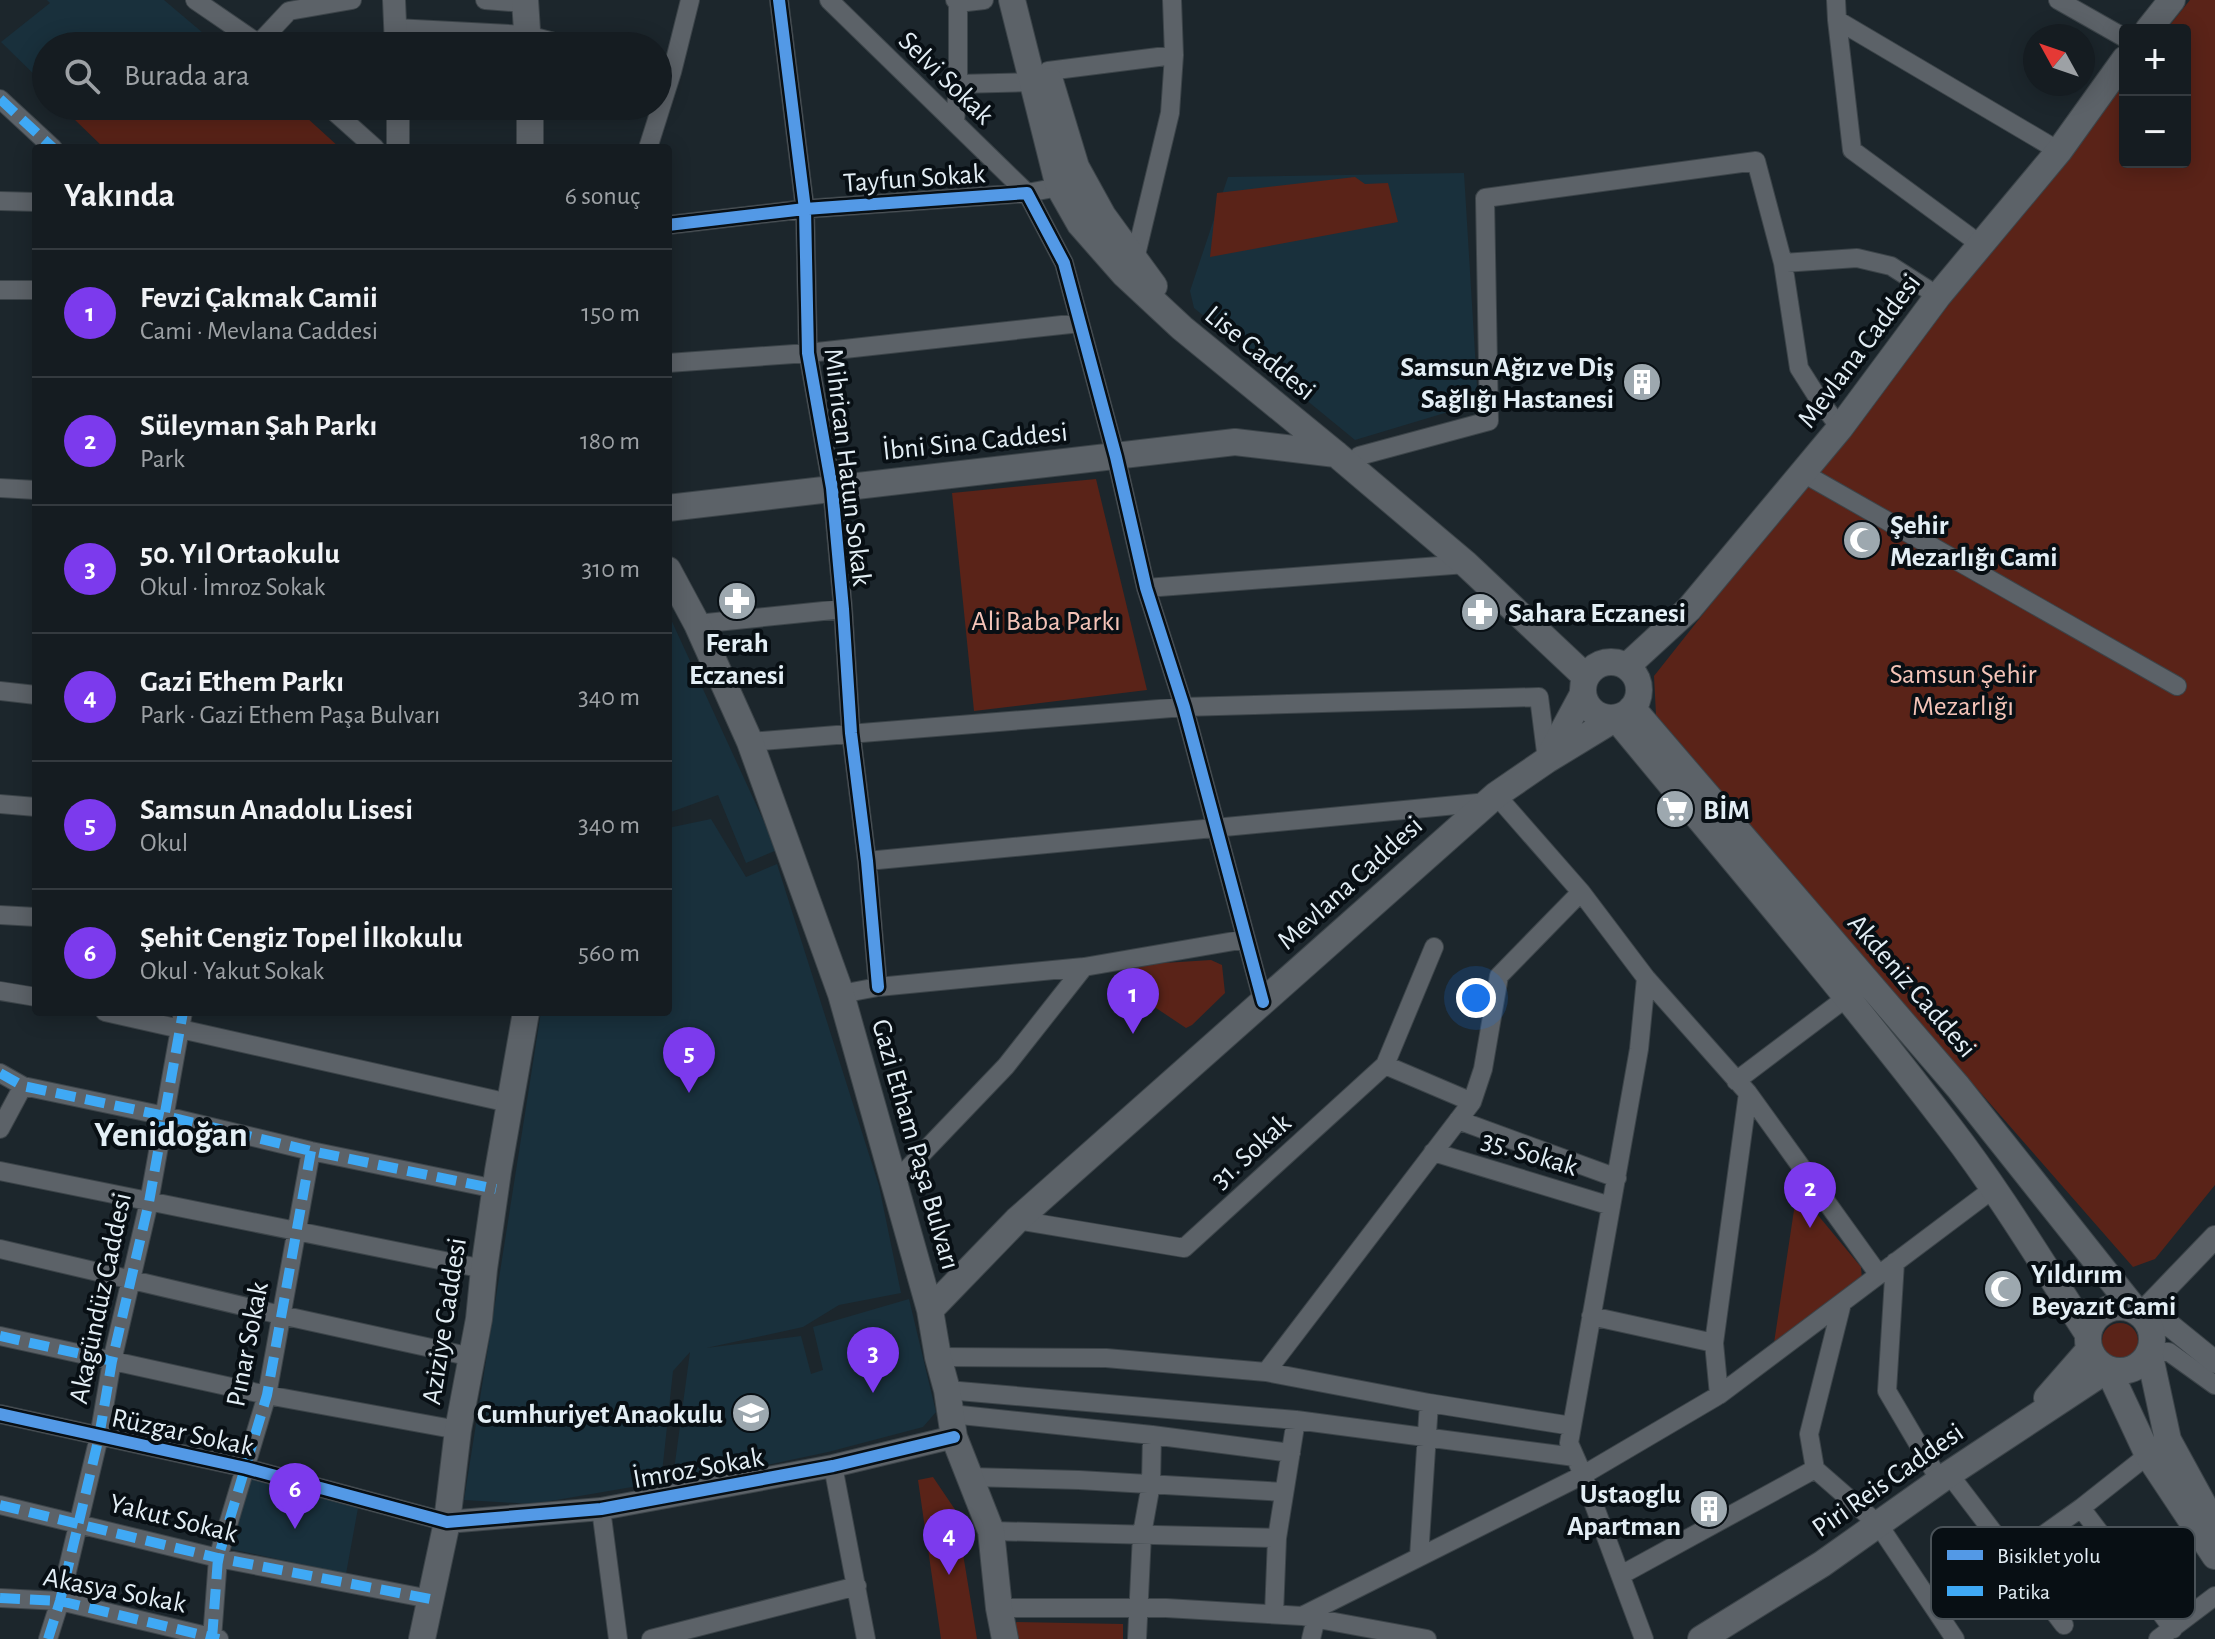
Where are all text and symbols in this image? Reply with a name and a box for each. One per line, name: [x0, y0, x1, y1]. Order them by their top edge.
north arrow: [2023, 24, 2095, 96]
map controls: [2119, 24, 2191, 168]
button: +: [2119, 24, 2191, 96]
street label: Selvi Sokak: [893, 27, 999, 130]
search box: [32, 32, 672, 120]
icon: search: [60, 54, 104, 98]
text: Burada ara: [124, 61, 250, 91]
button: −: [2119, 96, 2191, 168]
street label: Tayfun Sokak: [842, 160, 986, 198]
text: Yakında: [64, 179, 175, 213]
text: 6 sonuç: [565, 183, 640, 209]
street label: Mevlana Caddesi: [1793, 269, 1926, 433]
text: Fevzi Çakmak Camii: [140, 283, 378, 313]
text: 1: [85, 300, 95, 326]
text: 150 m: [581, 300, 640, 326]
street label: Lise Caddesi: [1199, 301, 1320, 406]
text: Cami · Mevlana Caddesi: [140, 318, 378, 344]
street label: Mihrican Hatun Sokak: [819, 347, 876, 588]
place label: Samsun Ağız ve Diş Sağlığı Hastanesi: [1400, 354, 1614, 414]
building icon: Samsun Ağız ve Diş Sağlığı Hastanesi: [1621, 361, 1663, 403]
text: Süleyman Şah Parkı: [140, 411, 377, 441]
street label: İbni Sina Caddesi: [881, 416, 1069, 466]
text: 2: [84, 428, 96, 454]
text: 180 m: [580, 428, 640, 454]
text: Park: [140, 446, 185, 472]
place label: Şehir Mezarlığı Cami: [1890, 512, 2058, 572]
mosque icon: Şehir Mezarlığı Cami: [1841, 519, 1883, 561]
text: 50. Yıl Ortaokulu: [140, 539, 340, 569]
text: 3: [84, 556, 96, 582]
text: 310 m: [582, 556, 640, 582]
text: Okul · İmroz Sokak: [140, 574, 325, 600]
pharmacy icon: Ferah Eczanesi: [716, 580, 758, 622]
pharmacy icon: Sahara Eczanesi: [1459, 591, 1501, 633]
place label: Sahara Eczanesi: [1508, 600, 1686, 628]
park label: Ali Baba Parkı: [971, 608, 1121, 636]
place label: Ferah Eczanesi: [689, 630, 785, 690]
park label: Samsun Şehir Mezarlığı: [1889, 661, 2037, 721]
text: Gazi Ethem Parkı: [140, 667, 344, 697]
text: 4: [83, 684, 97, 710]
text: 340 m: [578, 684, 640, 710]
text: Park · Gazi Ethem Paşa Bulvarı: [140, 702, 440, 728]
supermarket icon: BİM: [1654, 788, 1696, 830]
text: Samsun Anadolu Lisesi: [140, 795, 413, 825]
place label: BİM: [1703, 795, 1750, 825]
street label: Mevlana Caddesi: [1272, 811, 1428, 956]
text: 5: [84, 812, 96, 838]
text: 340 m: [578, 812, 640, 838]
text: Okul: [140, 830, 188, 856]
street label: Akdeniz Caddesi: [1842, 909, 1981, 1063]
text: Şehit Cengiz Topel İlkokulu: [140, 923, 463, 953]
text: 6: [84, 940, 96, 966]
text: 560 m: [578, 940, 640, 966]
text: Okul · Yakut Sokak: [140, 958, 324, 984]
pin: 1: [1107, 968, 1159, 1034]
your location: [1456, 978, 1496, 1018]
street label: Gazi Etham Paşa Bulvarı: [866, 1016, 964, 1273]
pin: 5: [663, 1027, 715, 1093]
street label: 31. Sokak: [1206, 1109, 1297, 1194]
district label: Yenidoğan: [94, 1117, 248, 1153]
street label: 35. Sokak: [1478, 1126, 1581, 1182]
pin: 2: [1784, 1162, 1836, 1228]
street label: Akagündüz Caddesi: [65, 1190, 137, 1406]
street label: Aziziye Caddesi: [418, 1236, 472, 1407]
place label: Yıldırım Beyazıt Cami: [2031, 1261, 2176, 1321]
mosque icon: Yıldırım Beyazıt Cami: [1982, 1268, 2024, 1310]
street label: Pınar Sokak: [222, 1279, 274, 1409]
pin: 3: [847, 1327, 899, 1393]
school or university icon: Cumhuriyet Anaokulu: [730, 1392, 772, 1434]
place label: Cumhuriyet Anaokulu: [477, 1401, 723, 1429]
street label: Rüzgar Sokak: [109, 1404, 256, 1462]
street label: Piri Reis Caddesi: [1807, 1418, 1969, 1543]
street label: İmroz Sokak: [630, 1442, 766, 1494]
pin: 6: [269, 1463, 321, 1529]
place label: Ustaoglu Apartman: [1567, 1481, 1681, 1541]
building icon: Ustaoglu Apartman: [1688, 1488, 1730, 1530]
street label: Yakut Sokak: [107, 1490, 241, 1548]
pin: 4: [923, 1509, 975, 1575]
legend: [1931, 1527, 2195, 1619]
text: Bisiklet yolu: [1997, 1545, 2100, 1567]
street label: Akasya Sokak: [41, 1563, 189, 1619]
text: Patika: [1997, 1581, 2050, 1603]

